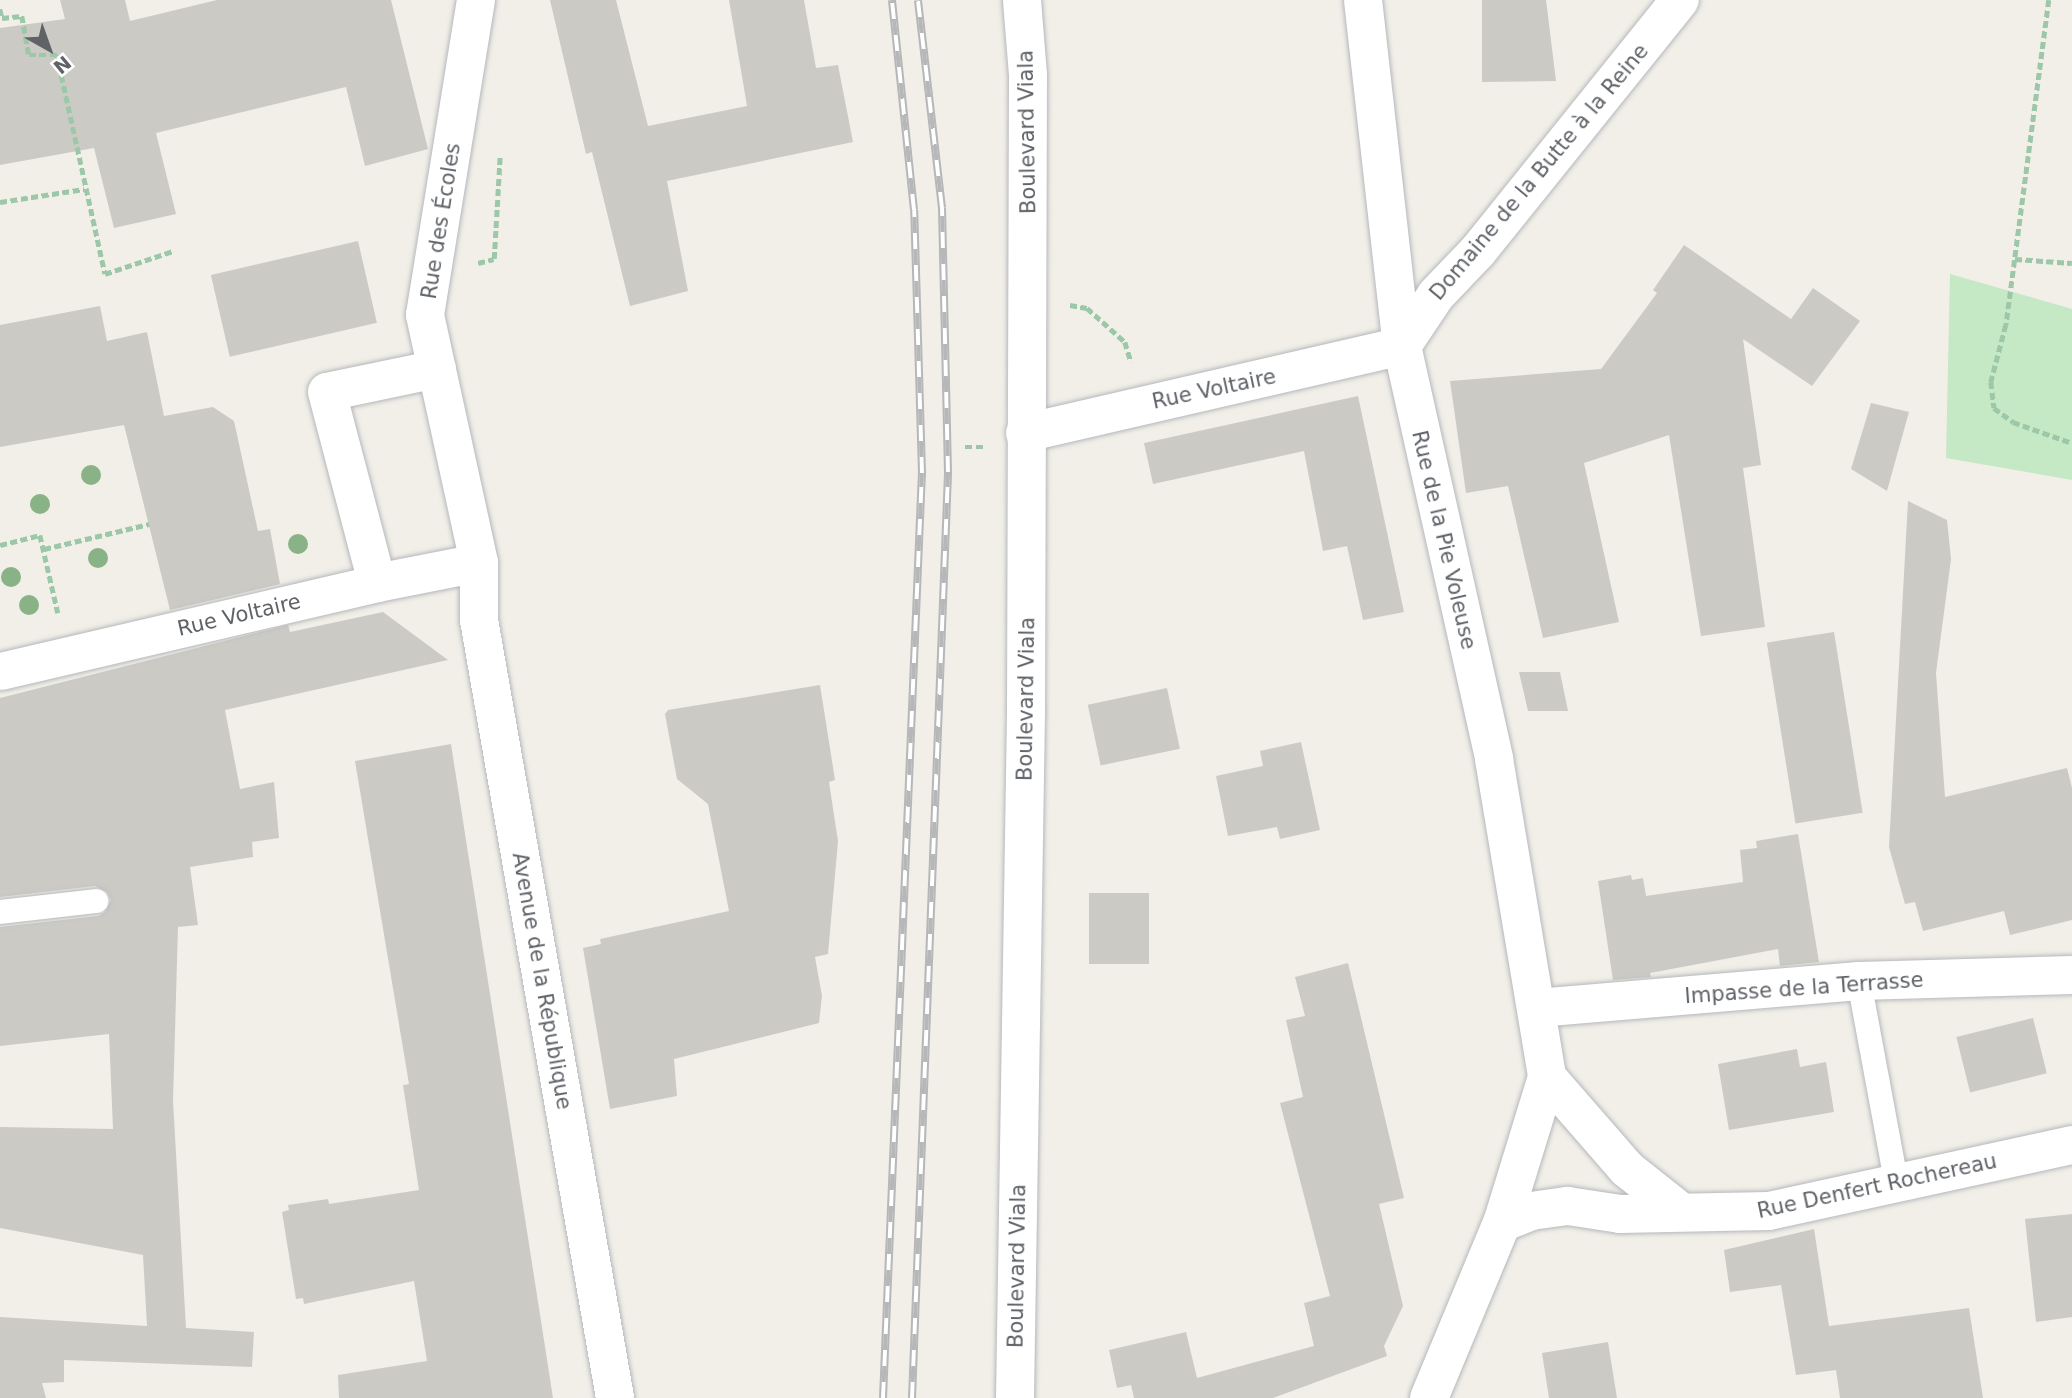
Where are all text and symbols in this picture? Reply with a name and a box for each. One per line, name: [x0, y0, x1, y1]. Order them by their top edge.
north arrow: [14, 14, 84, 84]
street label: Domaine de la Butte à la Reine: [1424, 39, 1654, 305]
street label: Boulevard Viala: [1013, 50, 1041, 214]
text: N: [49, 52, 76, 79]
street label: Rue des Écoles: [416, 141, 466, 301]
street label: Rue Voltaire: [1150, 364, 1278, 414]
street label: Rue de la Pie Voleuse: [1407, 428, 1481, 652]
street label: Rue Voltaire: [175, 589, 303, 641]
street label: Boulevard Viala: [1012, 617, 1040, 781]
street label: Avenue de la République: [507, 850, 577, 1112]
street label: Impasse de la Terrasse: [1684, 967, 1924, 1009]
street label: Rue Denfert Rochereau: [1755, 1148, 1999, 1224]
street label: Boulevard Viala: [1003, 1184, 1031, 1348]

